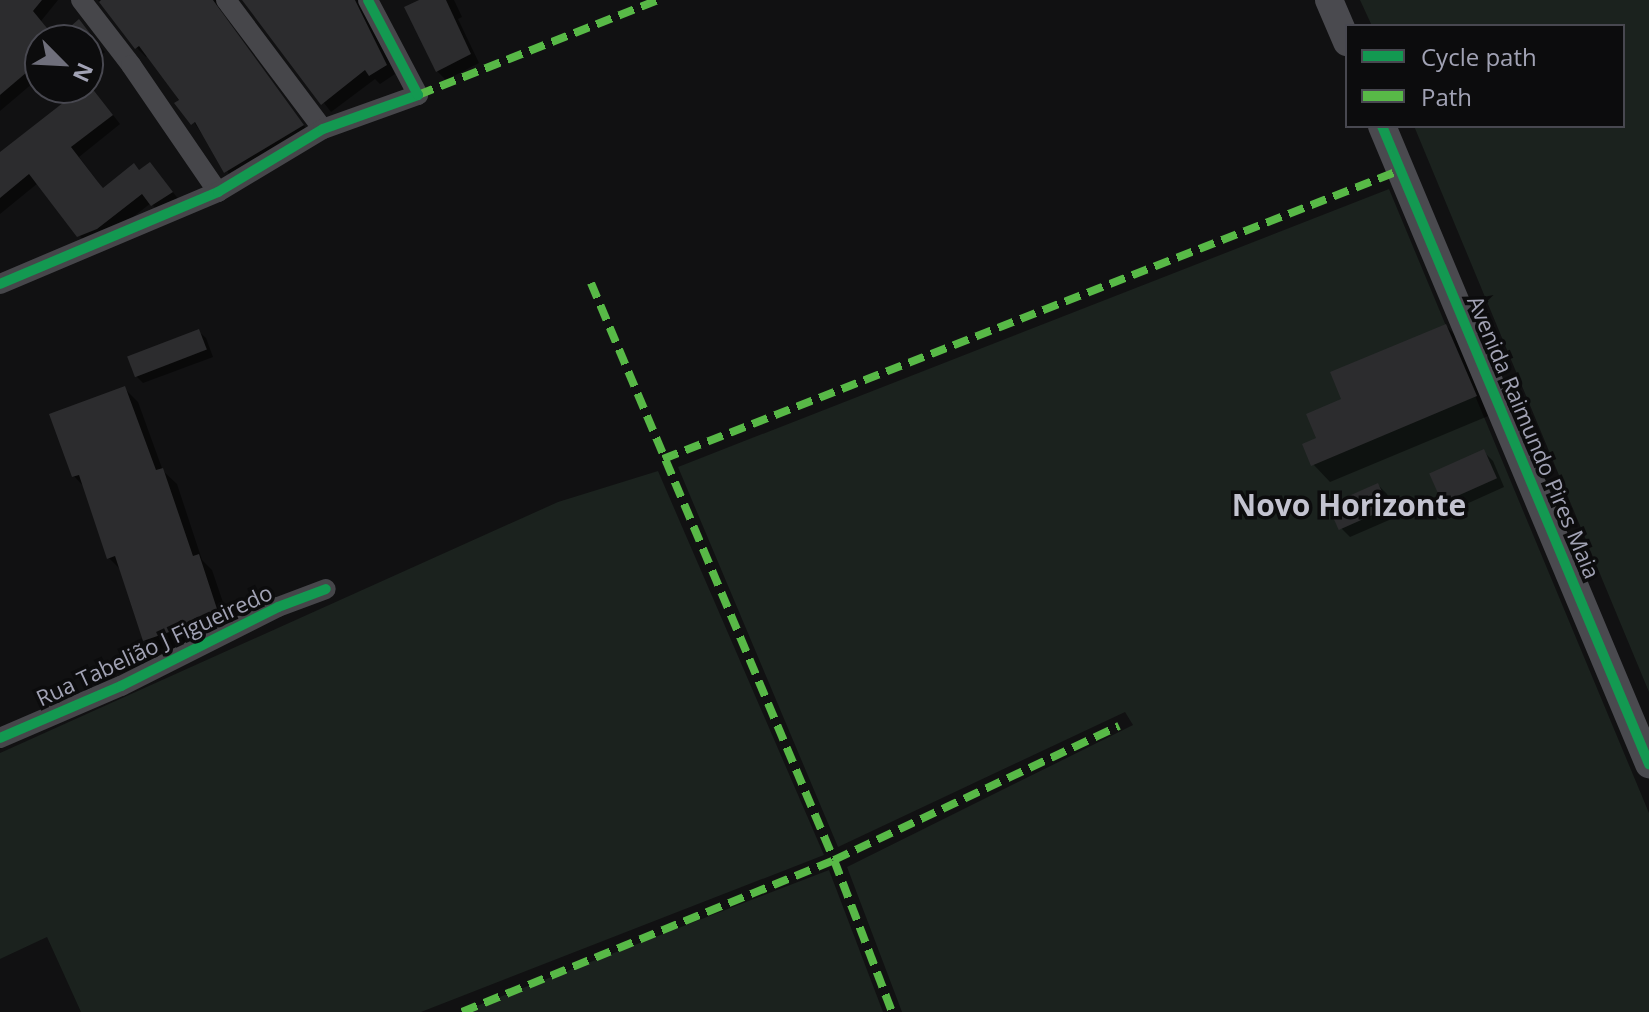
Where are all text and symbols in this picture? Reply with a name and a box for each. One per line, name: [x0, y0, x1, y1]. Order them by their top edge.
north arrow: [24, 24, 104, 104]
legend: [1345, 24, 1625, 128]
text: Cycle path: [1421, 40, 1537, 73]
text: N: [67, 59, 101, 87]
text: Path: [1421, 80, 1472, 113]
street label: Avenida Raimundo Pires Maia: [1462, 291, 1606, 583]
district label: Novo Horizonte: [1232, 487, 1466, 523]
street label: Rua Tabelião J Figueiredo: [32, 579, 276, 711]

